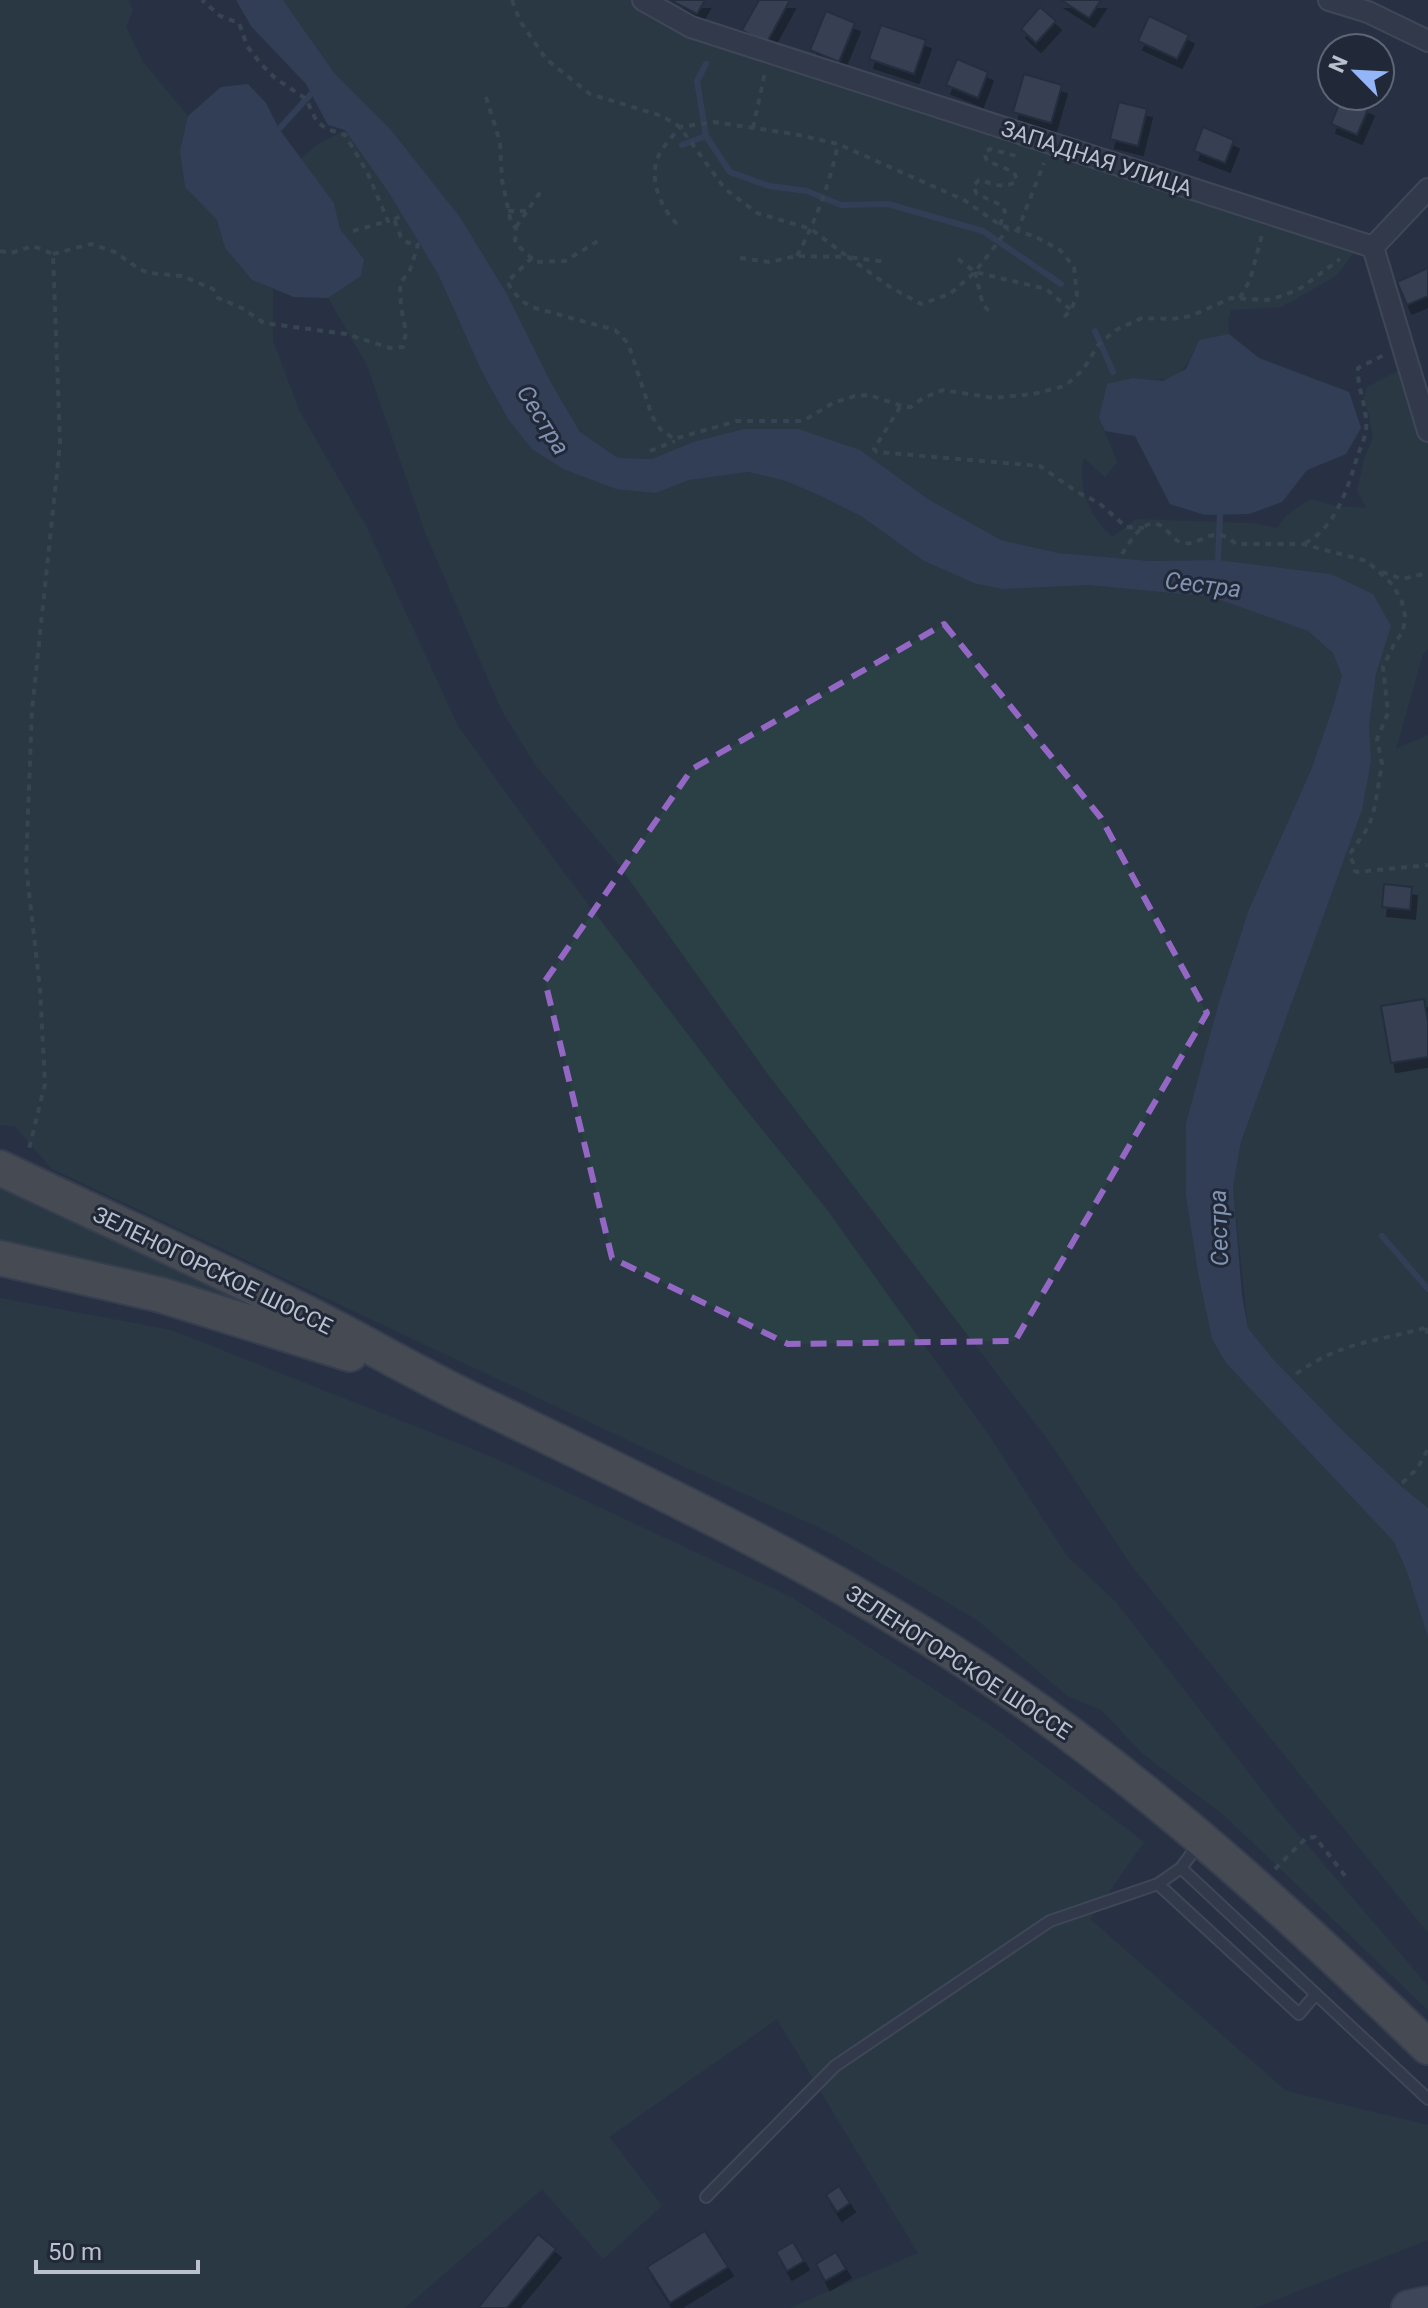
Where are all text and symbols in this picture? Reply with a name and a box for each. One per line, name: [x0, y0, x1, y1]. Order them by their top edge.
north arrow: [1316, 32, 1396, 112]
text: N: [1324, 52, 1353, 76]
street label: ЗАПАДНАЯ УЛИЦА: [998, 116, 1196, 201]
water label: Сестра: [511, 380, 575, 460]
water label: Сестра: [1163, 566, 1243, 604]
water label: Сестра: [1204, 1189, 1234, 1267]
street label: ЗЕЛЕНОГОРСКОЕ ШОССЕ: [89, 1202, 337, 1339]
street label: ЗЕЛЕНОГОРСКОЕ ШОССЕ: [842, 1580, 1076, 1745]
scale bar: [36, 2224, 198, 2274]
text: 50 m: [48, 2238, 102, 2266]

